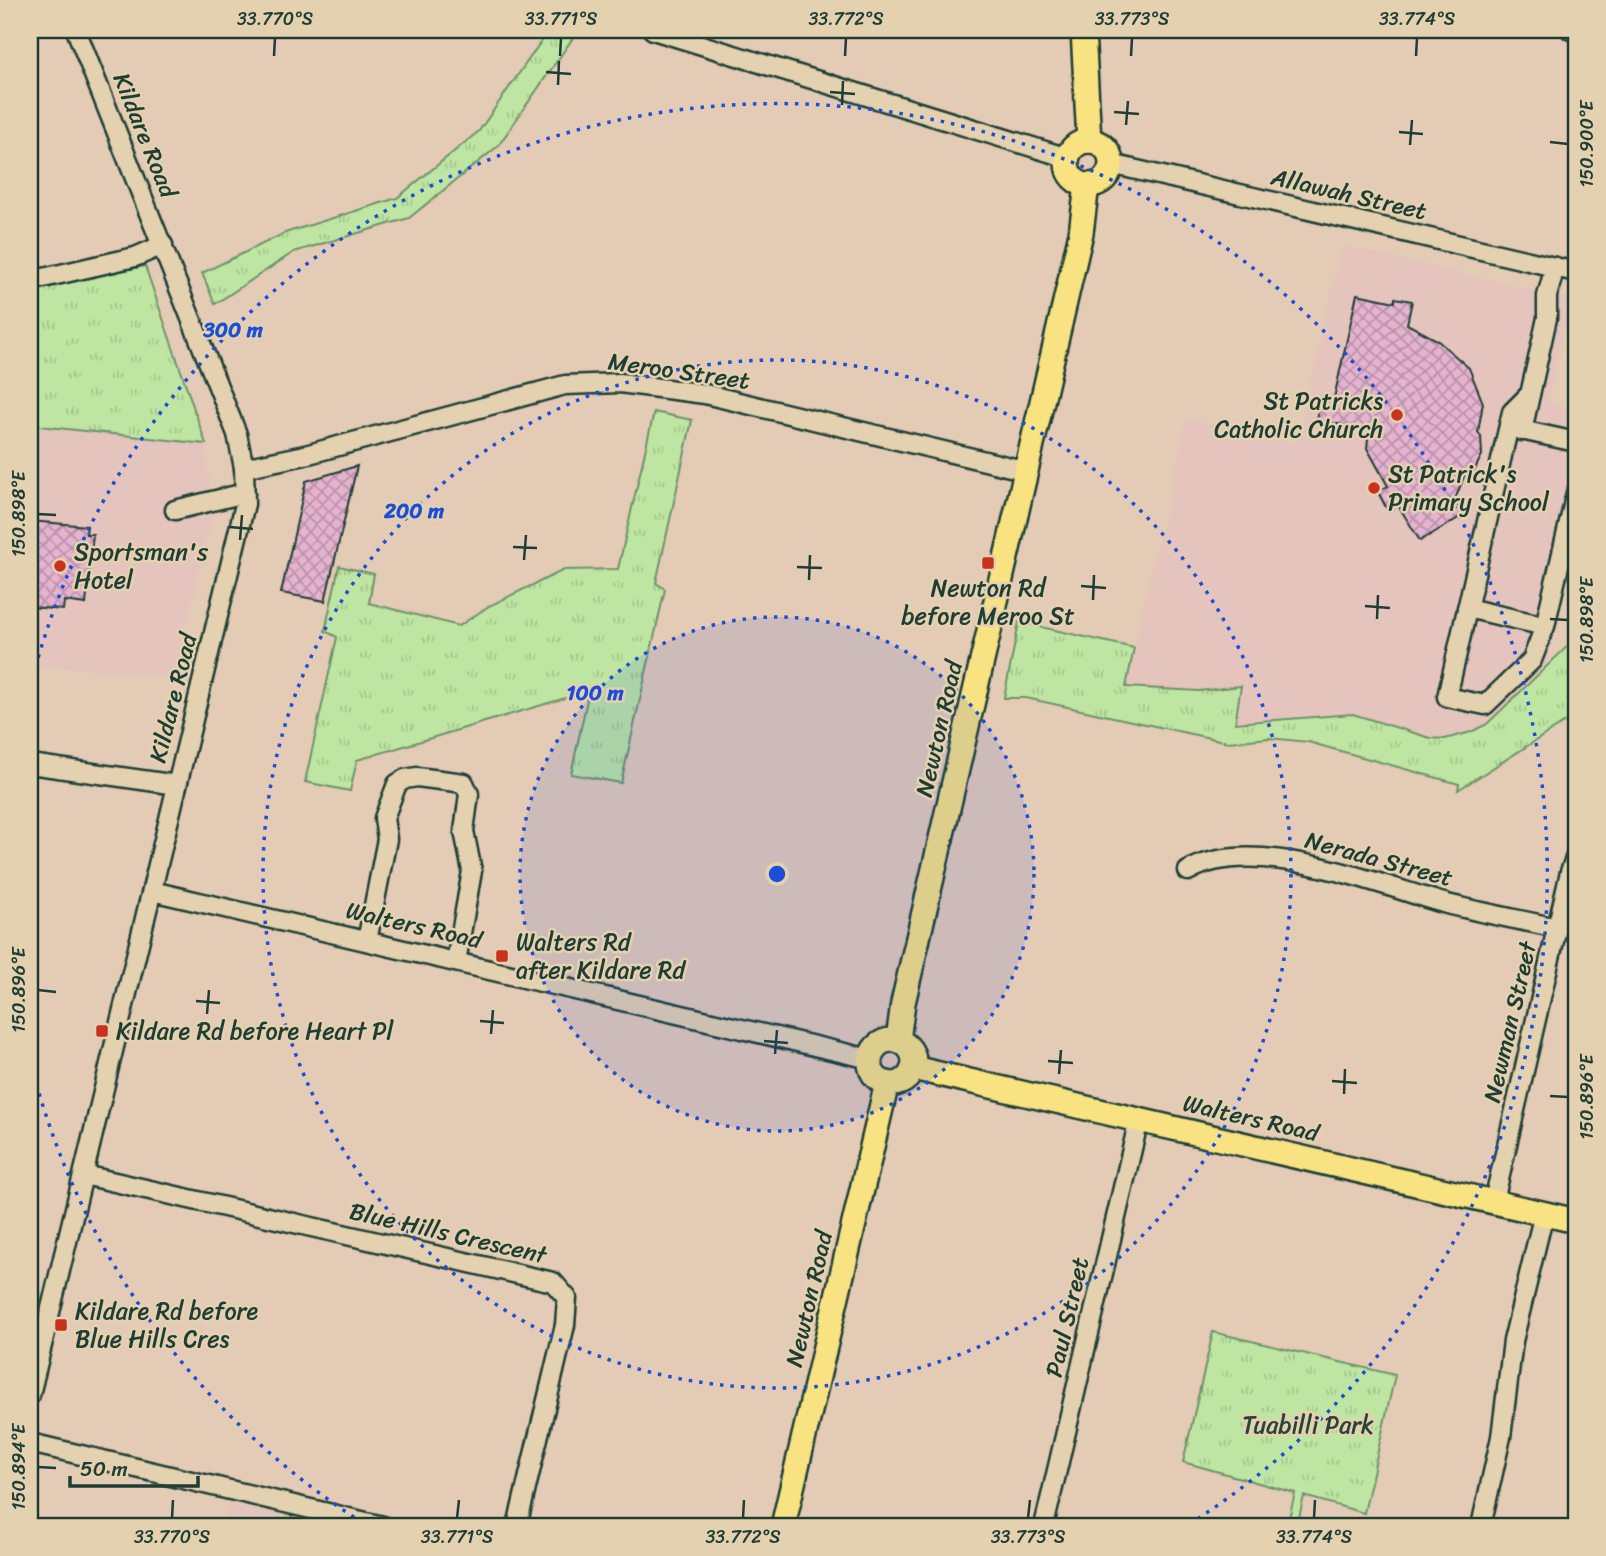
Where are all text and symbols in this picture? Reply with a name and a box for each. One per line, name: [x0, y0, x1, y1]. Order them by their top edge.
text: 33.770°S: [237, 3, 313, 35]
text: 33.771°S: [525, 3, 597, 35]
text: 33.772°S: [808, 3, 884, 35]
text: 33.773°S: [1095, 3, 1169, 35]
text: 33.774°S: [1379, 3, 1455, 35]
street label: Kildare Road: [101, 66, 190, 206]
text: 150.900°E: [1571, 99, 1603, 188]
street label: Allawah Street: [1266, 155, 1431, 232]
text: 300 m: [202, 311, 264, 349]
street label: Meroo Street: [605, 340, 753, 402]
place label: St Patricks Catholic Church: [1214, 380, 1383, 450]
marker: St Patricks Catholic Church: [1389, 407, 1405, 423]
place label: St Patrick's Primary School: [1388, 453, 1550, 523]
text: 150.898°E: [3, 470, 35, 557]
marker: St Patrick's Primary School: [1366, 480, 1382, 496]
text: 200 m: [383, 492, 445, 530]
place label: Sportsman's Hotel: [74, 531, 209, 601]
marker: Newton Rd before Meroo St: [980, 555, 996, 571]
marker: Sportsman's Hotel: [52, 558, 68, 574]
place label: Newton Rd before Meroo St: [901, 567, 1075, 637]
text: 150.898°E: [1571, 576, 1603, 663]
street label: Kildare Road: [137, 627, 210, 767]
street label: Newton Road: [903, 654, 976, 801]
text: 100 m: [566, 674, 624, 712]
street label: Nerada Street: [1300, 819, 1458, 899]
centre of rings: [765, 862, 789, 886]
street label: Walters Road: [342, 889, 488, 961]
place label: Walters Rd after Kildare Rd: [516, 921, 686, 991]
street label: Newman Street: [1471, 936, 1549, 1107]
text: 150.896°E: [3, 946, 35, 1033]
marker: Walters Rd after Kildare Rd: [494, 948, 510, 964]
place label: Kildare Rd before Heart Pl: [116, 1010, 394, 1052]
marker: Kildare Rd before Heart Pl: [94, 1023, 110, 1039]
text: 150.896°E: [1571, 1053, 1603, 1140]
street label: Walters Road: [1179, 1082, 1325, 1154]
street label: Blue Hills Crescent: [345, 1190, 552, 1276]
street label: Newton Road: [773, 1224, 846, 1371]
street label: Paul Street: [1033, 1253, 1101, 1381]
place label: Kildare Rd before Blue Hills Cres: [75, 1290, 258, 1360]
marker: Kildare Rd before Blue Hills Cres: [53, 1317, 69, 1333]
park label: Tuabilli Park: [1242, 1404, 1374, 1446]
text: 150.894°E: [3, 1423, 35, 1510]
scale bar: [70, 1444, 198, 1488]
text: 50 m: [80, 1450, 128, 1488]
text: 33.770°S: [134, 1521, 210, 1553]
text: 33.771°S: [421, 1521, 493, 1553]
text: 33.772°S: [705, 1521, 781, 1553]
text: 33.773°S: [991, 1521, 1065, 1553]
text: 33.774°S: [1276, 1521, 1352, 1553]

